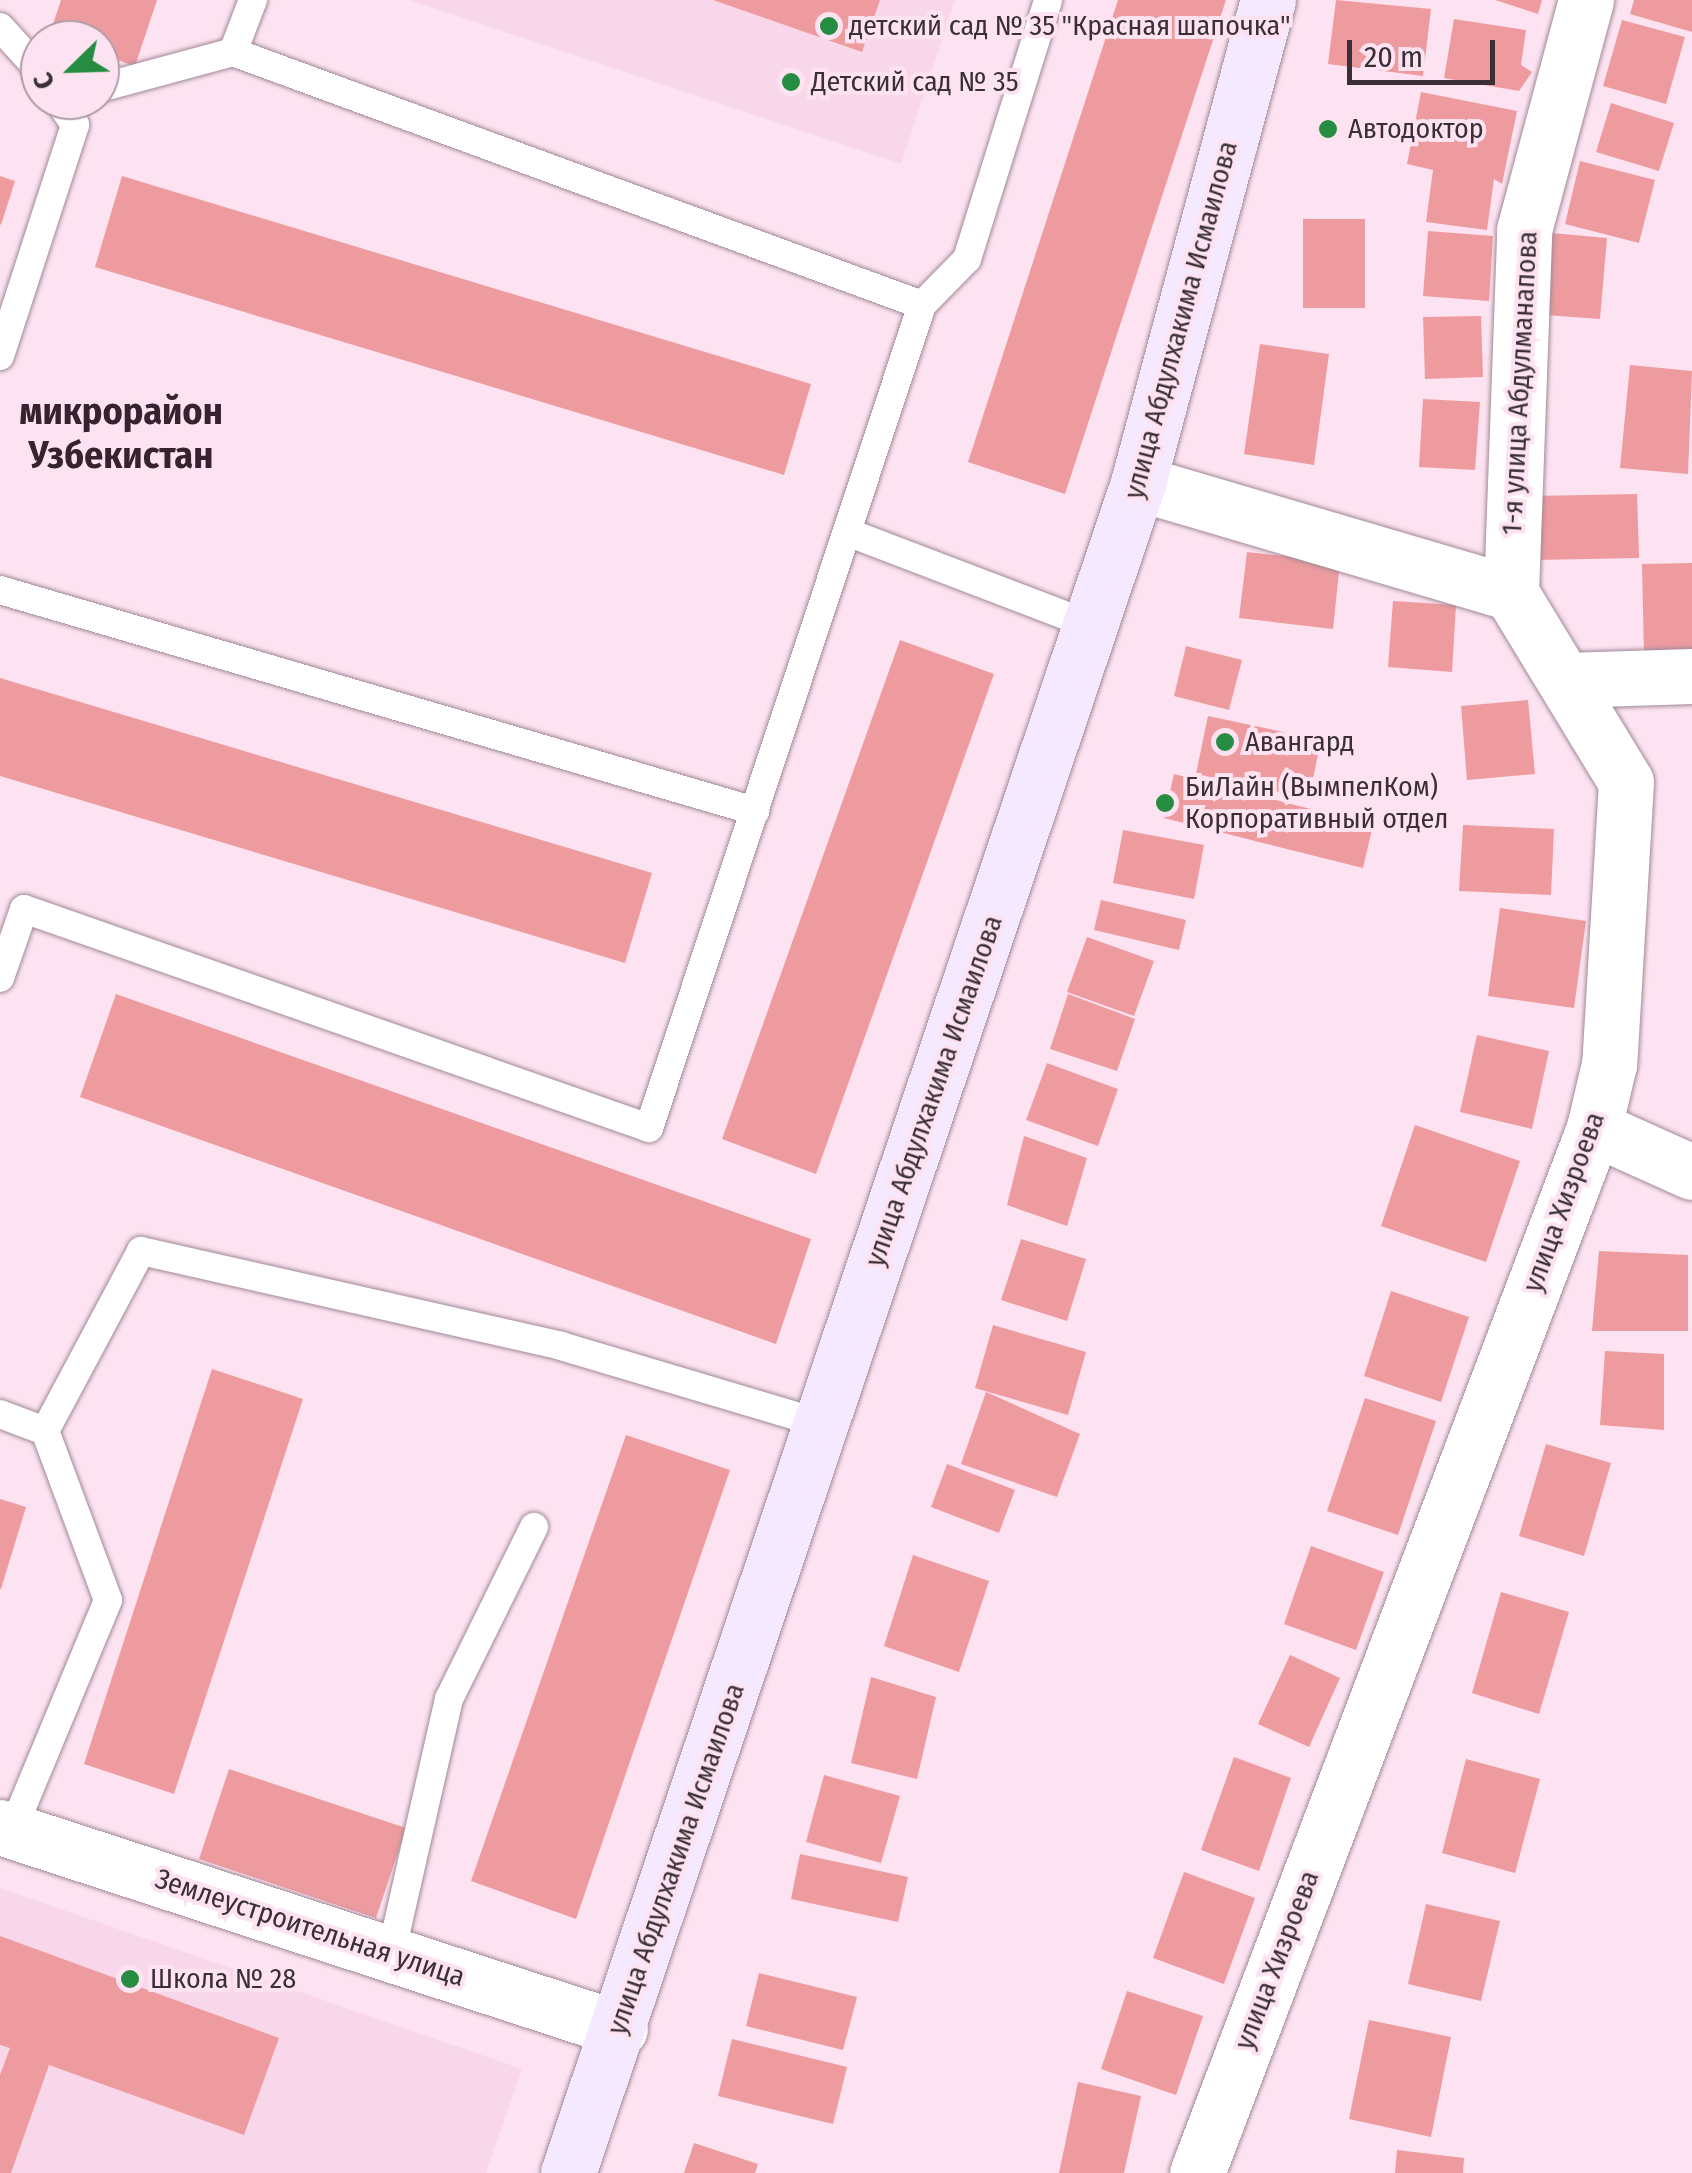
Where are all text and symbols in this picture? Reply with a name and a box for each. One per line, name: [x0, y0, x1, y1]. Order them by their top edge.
place label: детский сад № 35 "Красная шапочка": [849, 9, 1290, 43]
marker: детский сад № 35 "Красная шапочка": [818, 15, 840, 37]
north arrow: [20, 20, 120, 120]
scale bar: [1352, 20, 1500, 82]
text: 20 m: [1364, 39, 1423, 75]
place label: Детский сад № 35: [811, 65, 1019, 99]
text: С: [26, 68, 62, 94]
marker: Детский сад № 35: [780, 71, 802, 93]
place label: Автодоктор: [1348, 112, 1484, 146]
marker: Автодоктор: [1317, 118, 1339, 140]
street label: улица Абдулхакима Исмаилова: [1117, 138, 1245, 502]
street label: 1-я улица Абдулманапова: [1495, 230, 1545, 536]
district label: микрорайон Узбекистан: [19, 389, 223, 478]
place label: Авангард: [1245, 725, 1354, 759]
marker: Авангард: [1214, 731, 1236, 753]
place label: БиЛайн (ВымпелКом) Корпоративный отдел: [1185, 770, 1448, 836]
marker: БиЛайн (ВымпелКом) Корпоративный отдел: [1154, 792, 1176, 814]
street label: улица Абдулхакима Исмаилова: [858, 911, 1010, 1271]
street label: улица Хизроева: [1516, 1108, 1612, 1296]
street label: улица Абдулхакима Исмаилова: [600, 1679, 752, 2039]
street label: Землеустроительная улица: [151, 1862, 469, 1994]
street label: улица Хизроева: [1227, 1866, 1327, 2054]
place label: Школа № 28: [150, 1962, 296, 1996]
marker: Школа № 28: [119, 1968, 141, 1990]

